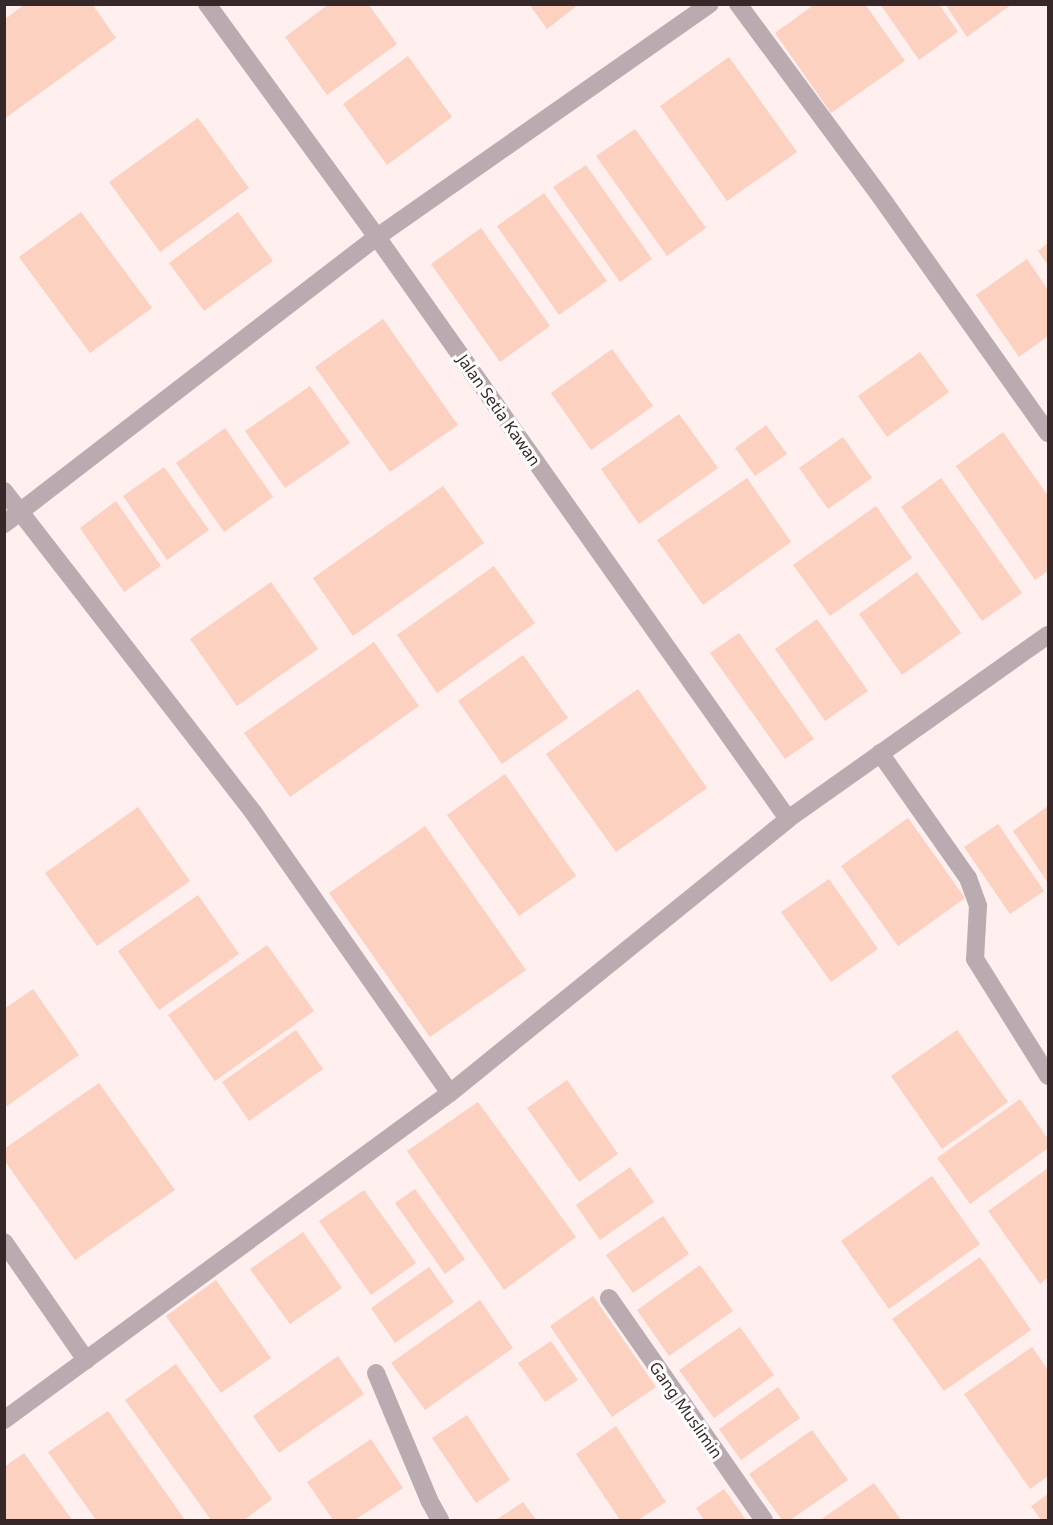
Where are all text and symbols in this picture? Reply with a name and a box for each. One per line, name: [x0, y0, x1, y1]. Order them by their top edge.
street label: Jalan Setia Kawan: [453, 351, 545, 469]
street label: Gang Muslimin: [645, 1358, 727, 1462]

